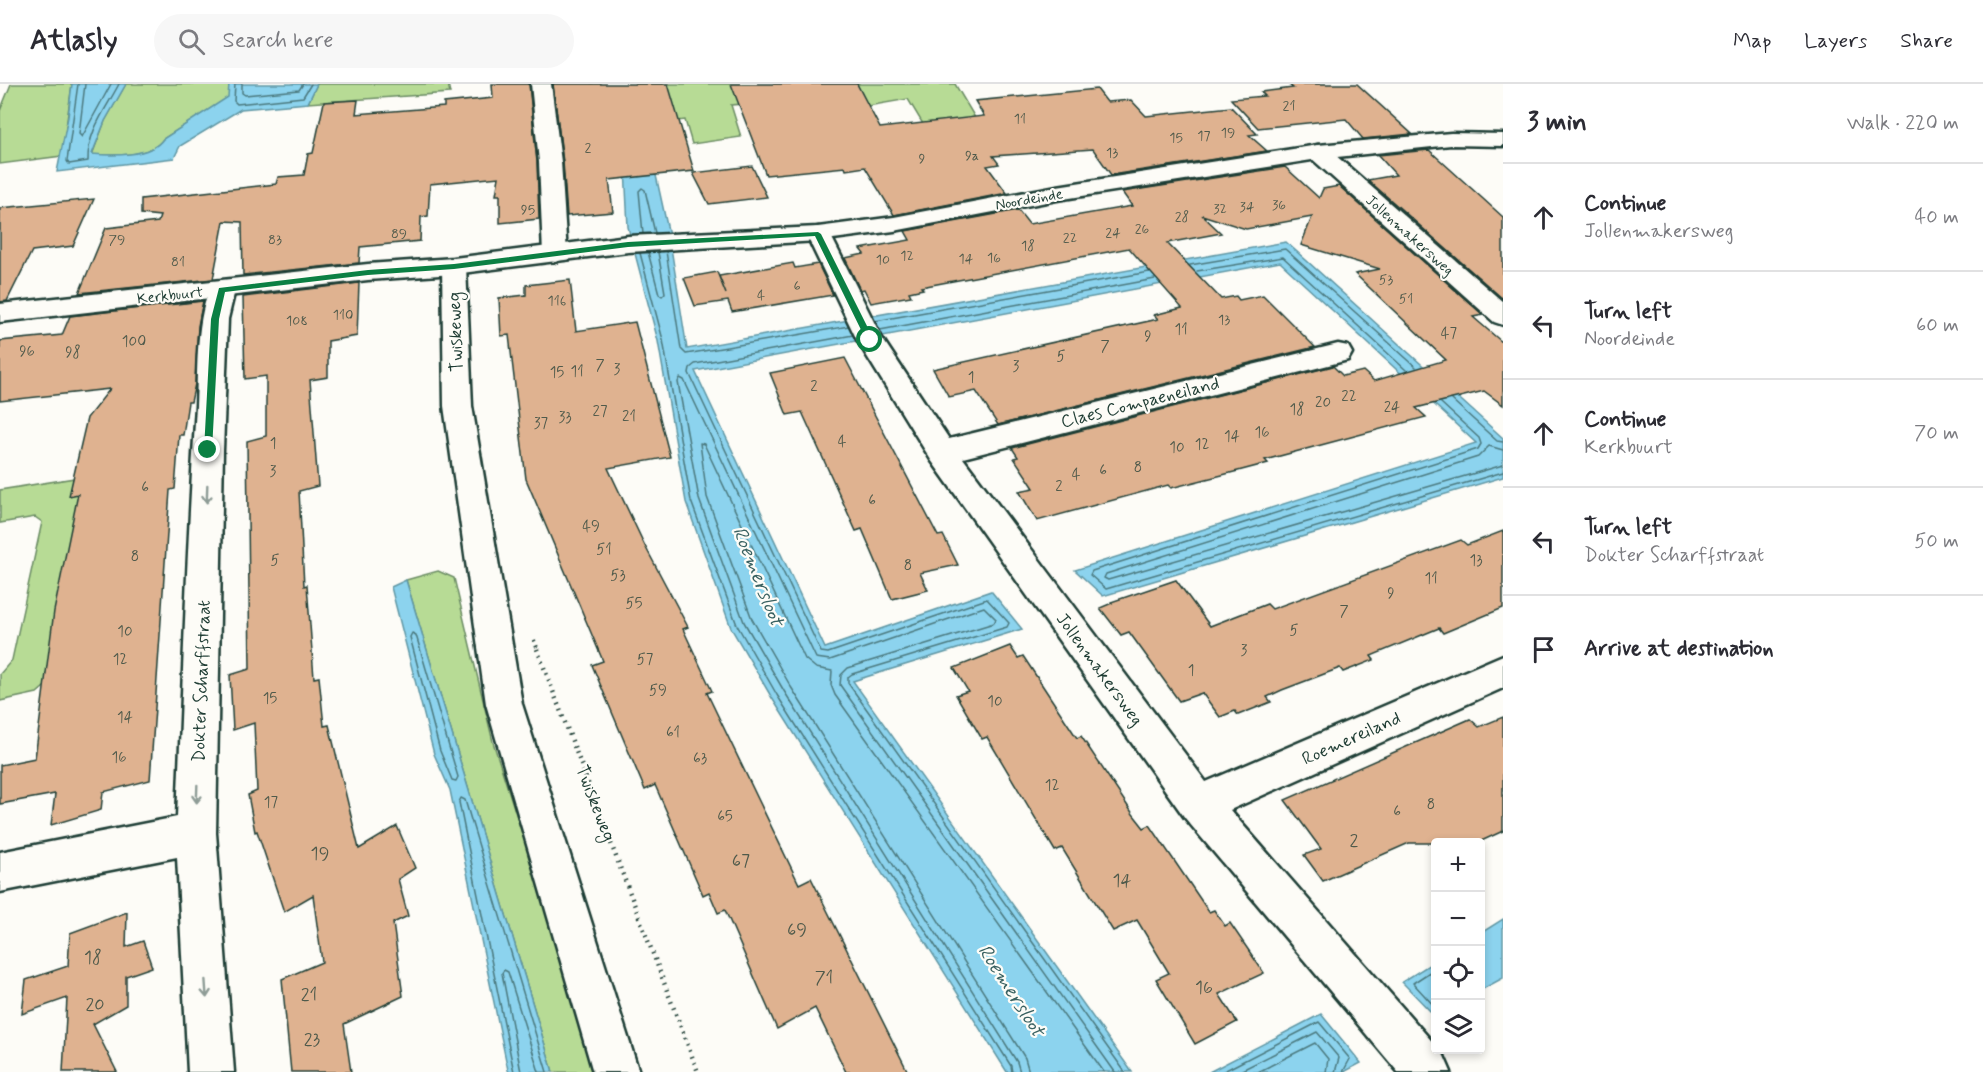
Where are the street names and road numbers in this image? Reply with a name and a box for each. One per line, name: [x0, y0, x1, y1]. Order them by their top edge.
street label: Noordeinde: [994, 184, 1065, 216]
street label: Jollenmakersweg: [1361, 191, 1458, 281]
street label: Kerkbuurt: [136, 283, 204, 309]
street label: Twiskeweg: [443, 292, 470, 372]
street label: Claes Compaeneiland: [1058, 372, 1222, 434]
street label: Dokter Scharffstraat: [187, 599, 217, 762]
street label: Jollenmakersweg: [1050, 608, 1148, 731]
street label: Roemereiland: [1298, 706, 1405, 771]
street label: Twiskeweg: [569, 762, 621, 845]

